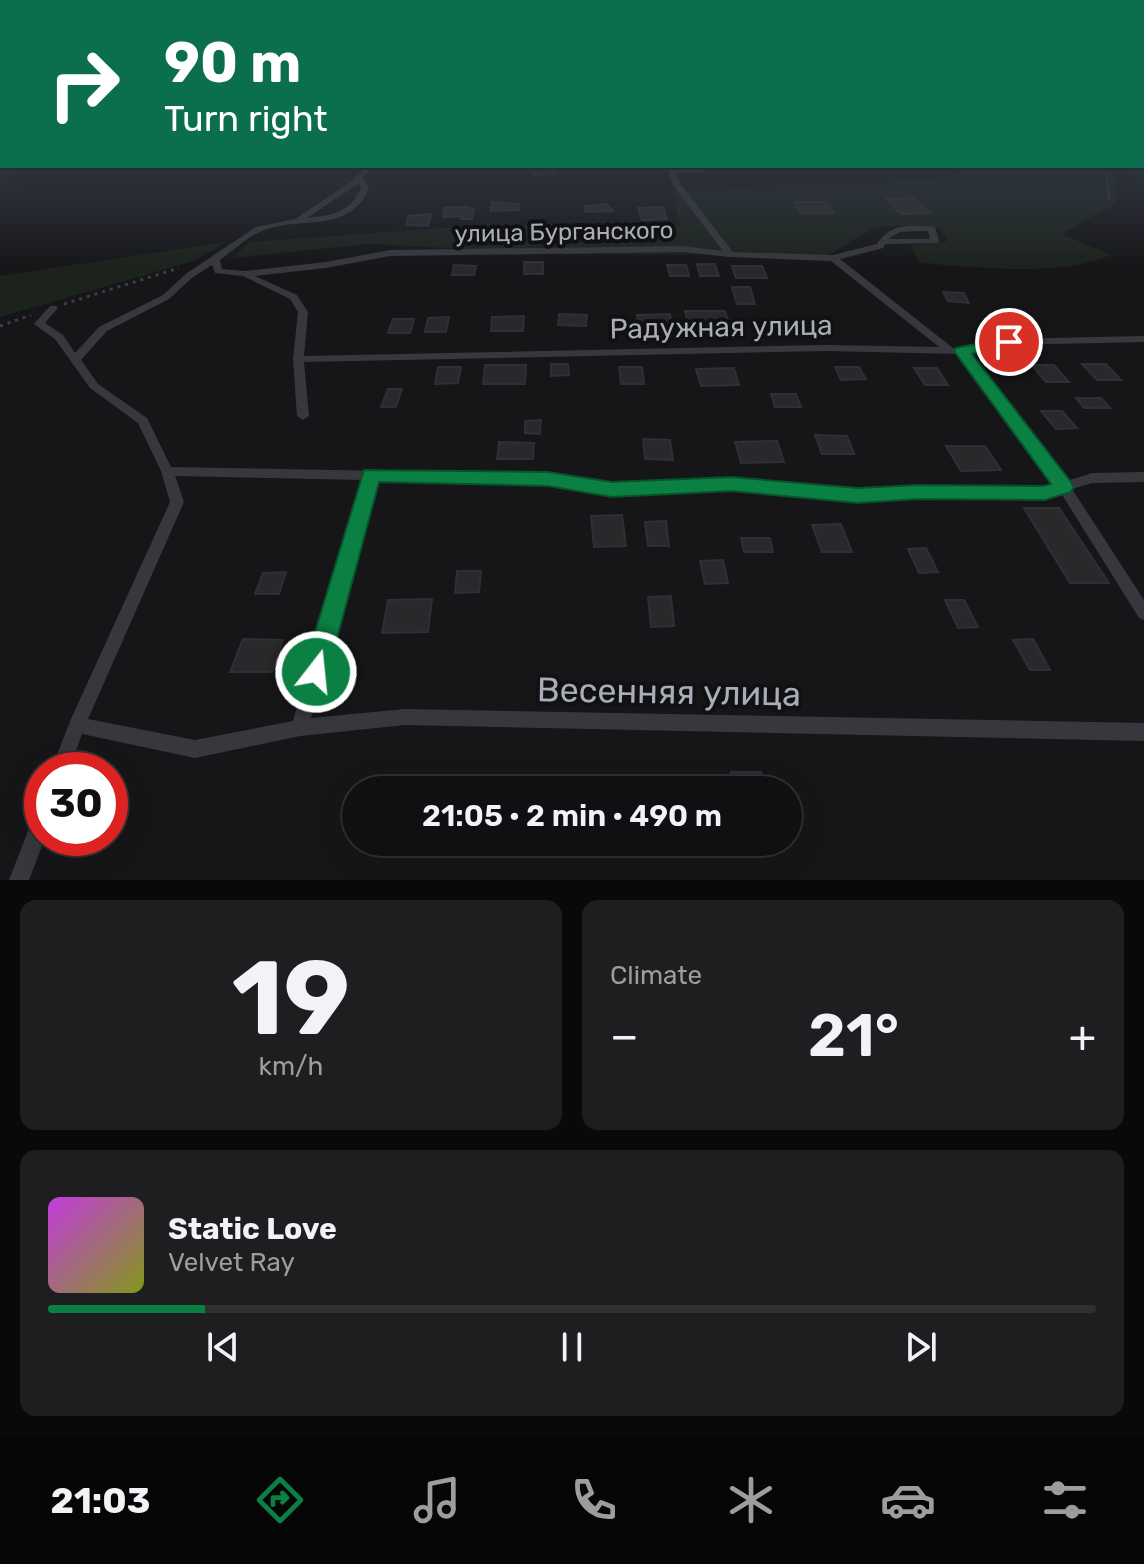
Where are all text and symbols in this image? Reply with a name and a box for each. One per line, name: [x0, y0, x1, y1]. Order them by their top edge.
text: 90 m: [164, 30, 301, 96]
icon: right: [32, 32, 136, 136]
text: Turn right: [164, 97, 328, 140]
street label: улица Бурганского: [454, 216, 674, 248]
pin: [975, 308, 1043, 376]
street label: Радужная улица: [609, 309, 833, 345]
icon: arrive: [987, 320, 1031, 364]
position arrow: [274, 630, 358, 714]
street label: Весенняя улица: [537, 669, 801, 715]
speed limit sign: 30: [24, 752, 128, 856]
text: 21:05 · 2 min · 490 m: [422, 798, 722, 834]
text: 19: [232, 937, 350, 1060]
text: Climate: [610, 960, 702, 991]
text: 21°: [808, 1000, 899, 1071]
text: −: [610, 1010, 639, 1062]
text: +: [1069, 1010, 1096, 1062]
text: km/h: [259, 1051, 323, 1082]
text: Static Love: [168, 1211, 337, 1247]
text: Velvet Ray: [168, 1247, 295, 1278]
icon: previous: [201, 1325, 245, 1369]
icon: pause: [550, 1325, 594, 1369]
icon: next: [899, 1325, 943, 1369]
icon: directions: [252, 1472, 308, 1528]
icon: music: [409, 1472, 465, 1528]
icon: phone: [566, 1472, 622, 1528]
icon: climate: [723, 1472, 779, 1528]
icon: car: [880, 1472, 936, 1528]
icon: filters: [1037, 1472, 1093, 1528]
text: 21:03: [51, 1479, 151, 1522]

